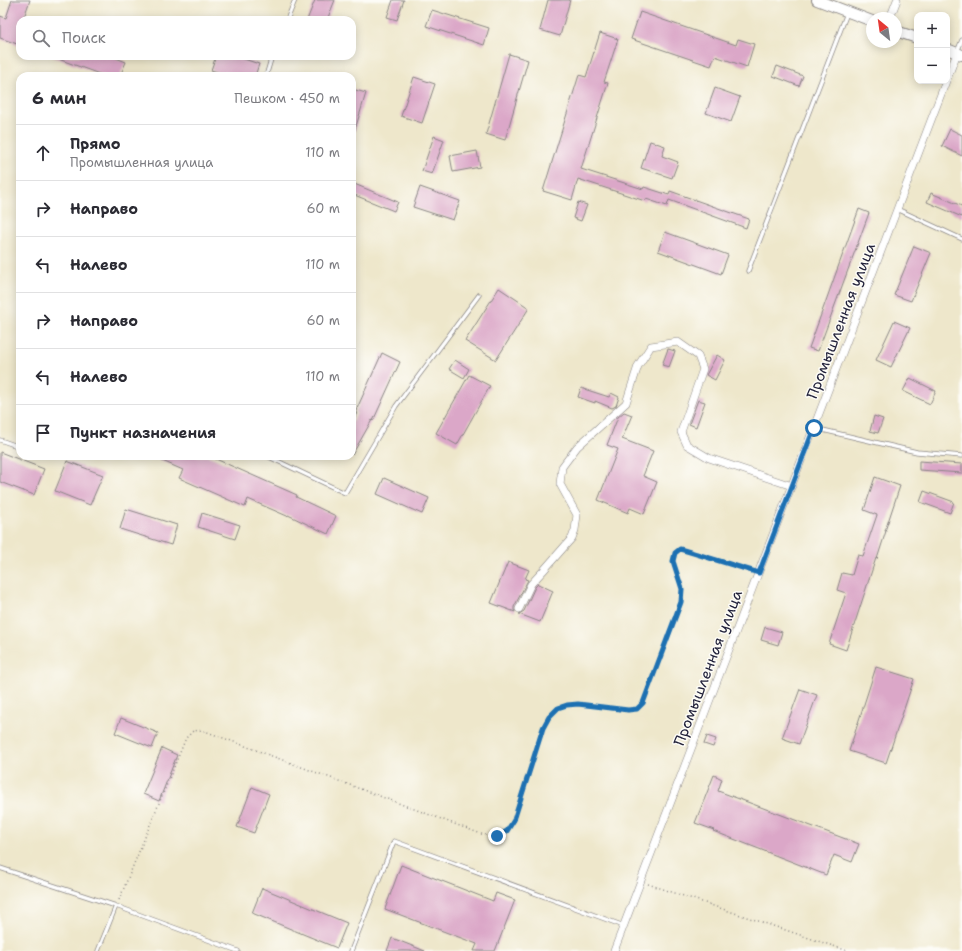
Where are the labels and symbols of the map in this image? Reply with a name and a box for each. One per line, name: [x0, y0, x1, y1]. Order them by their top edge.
north arrow: [866, 12, 902, 48]
street label: Промышленная улица: [802, 240, 880, 402]
route start: [805, 419, 823, 437]
street label: Промышленная улица: [669, 587, 747, 749]
route end: [488, 827, 506, 845]

